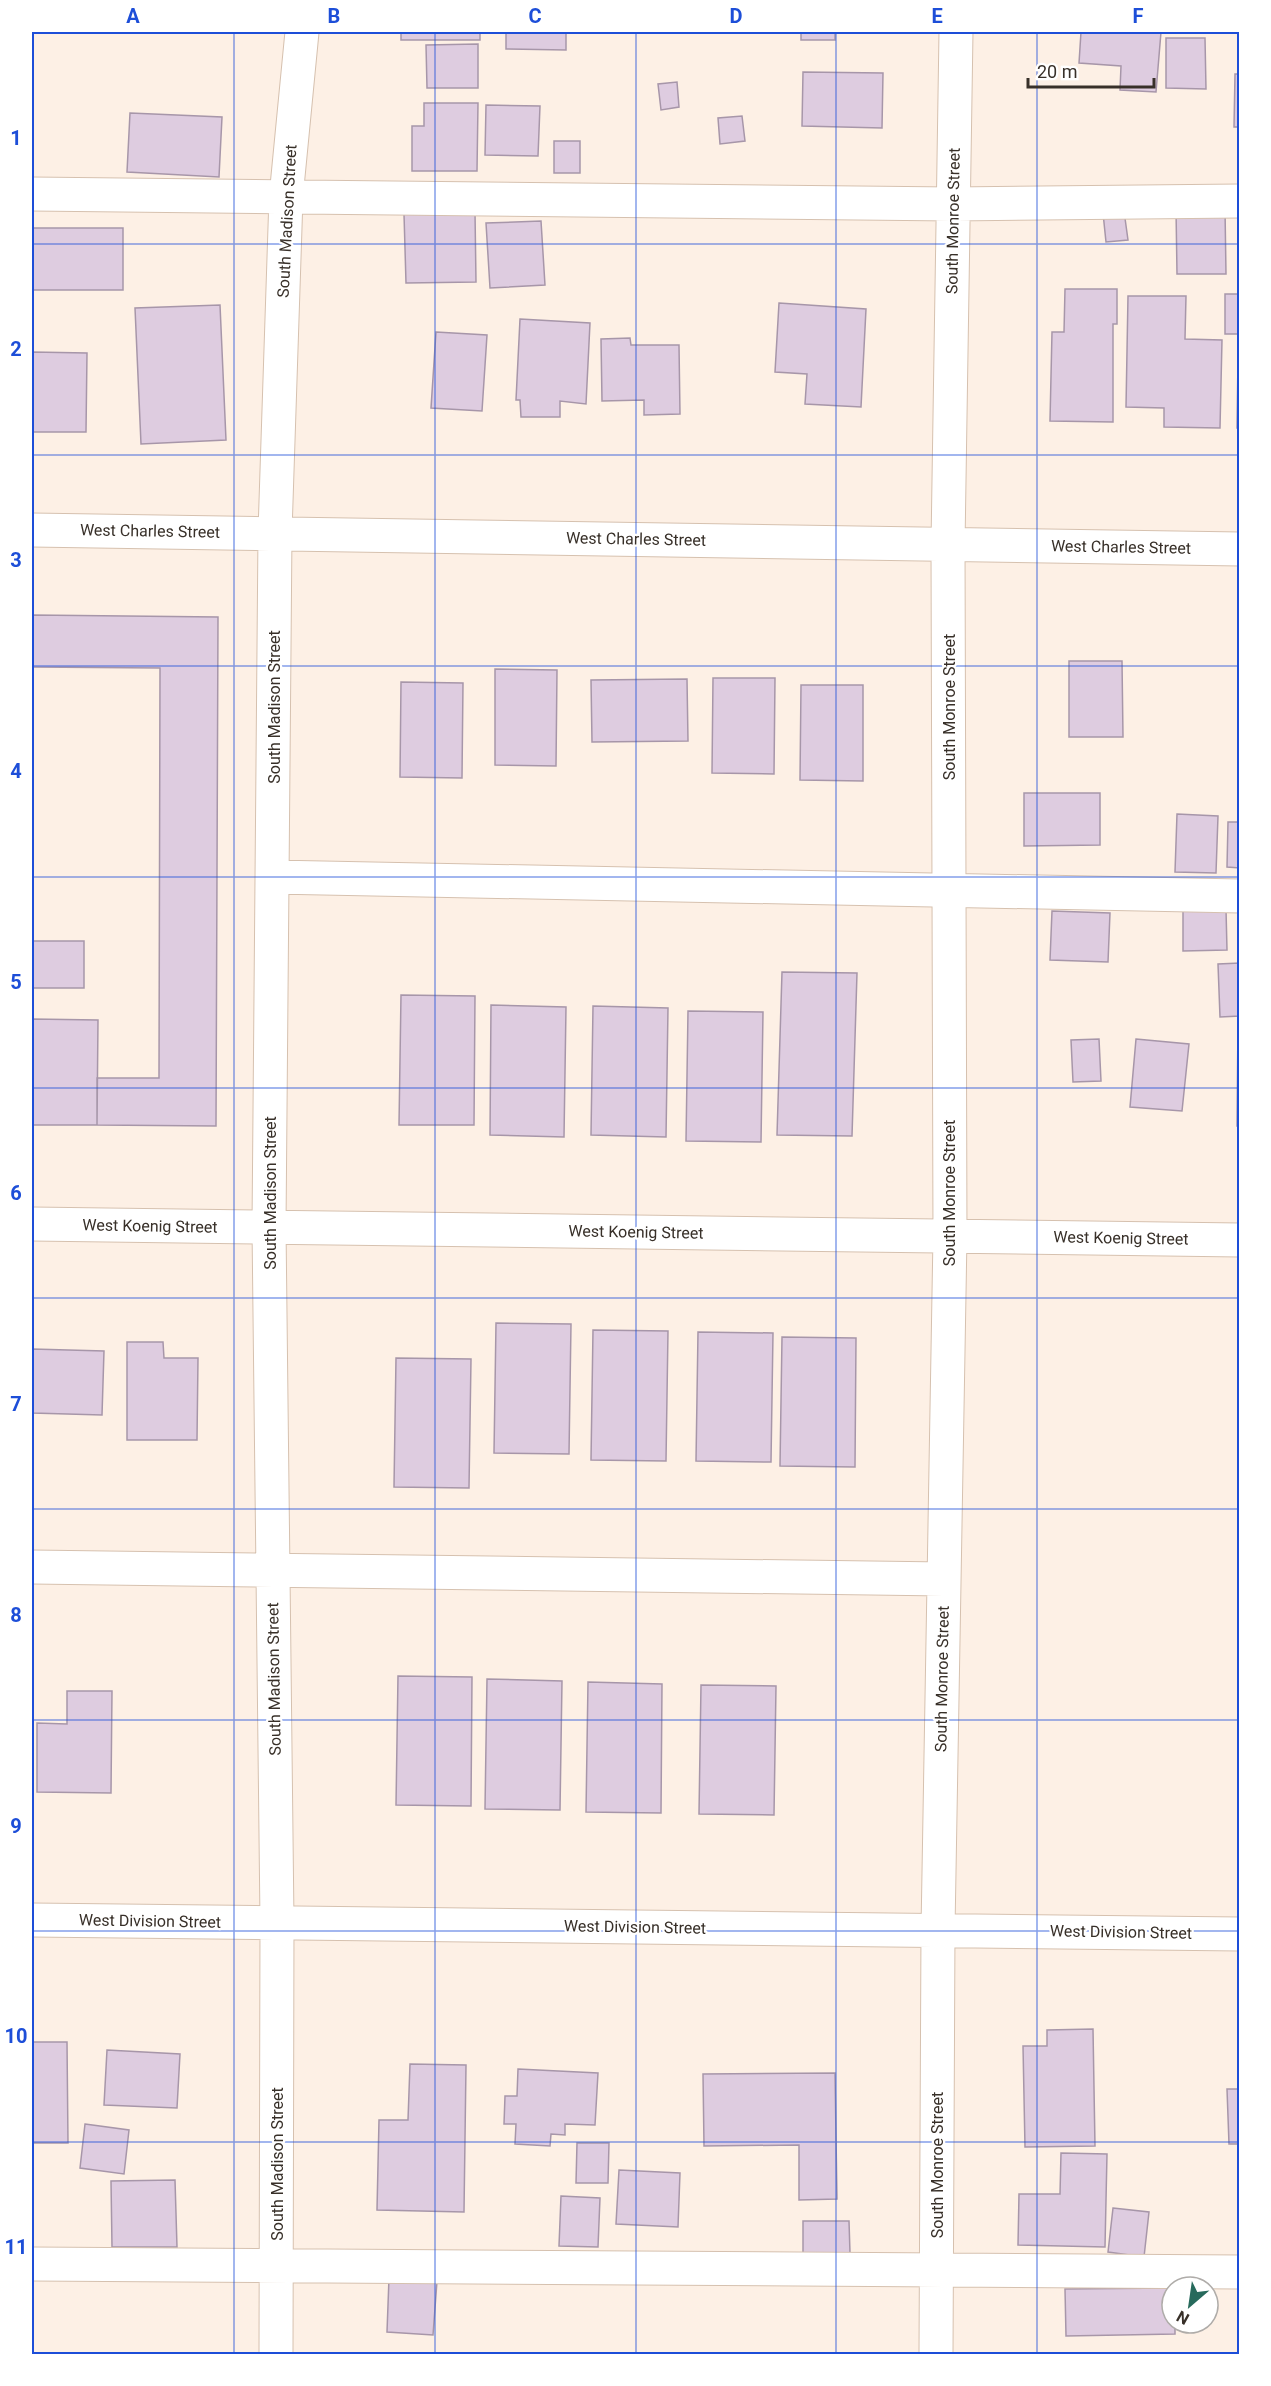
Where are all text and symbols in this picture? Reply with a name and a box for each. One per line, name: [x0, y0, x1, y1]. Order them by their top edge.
text: A: [126, 4, 140, 28]
text: B: [328, 4, 340, 28]
text: C: [528, 4, 542, 28]
text: D: [730, 4, 743, 28]
text: E: [931, 4, 943, 28]
text: F: [1133, 4, 1144, 28]
scale bar: [1028, 51, 1154, 89]
text: 20 m: [1037, 61, 1077, 82]
text: 1: [10, 126, 22, 150]
street label: South Madison Street: [273, 144, 301, 298]
street label: South Monroe Street: [942, 148, 964, 294]
text: 2: [10, 337, 22, 361]
street label: West Charles Street: [80, 520, 220, 542]
street label: West Charles Street: [566, 528, 706, 550]
street label: West Charles Street: [1051, 536, 1191, 558]
text: 3: [10, 548, 22, 572]
street label: South Madison Street: [265, 630, 284, 784]
street label: South Monroe Street: [940, 634, 959, 780]
text: 4: [10, 759, 22, 783]
text: 5: [10, 970, 22, 994]
street label: South Madison Street: [261, 1116, 280, 1270]
street label: South Monroe Street: [940, 1120, 959, 1266]
text: 6: [10, 1181, 22, 1205]
street label: West Koenig Street: [82, 1215, 218, 1237]
street label: West Koenig Street: [568, 1221, 704, 1243]
street label: West Koenig Street: [1053, 1227, 1189, 1249]
text: 7: [10, 1392, 22, 1416]
street label: South Madison Street: [263, 1602, 285, 1756]
text: 8: [10, 1603, 22, 1627]
street label: South Monroe Street: [931, 1606, 953, 1752]
text: 9: [10, 1814, 22, 1838]
street label: West Division Street: [79, 1910, 221, 1932]
street label: West Division Street: [564, 1916, 706, 1938]
street label: West Division Street: [1050, 1921, 1192, 1943]
text: 10: [5, 2024, 27, 2048]
street label: South Madison Street: [268, 2087, 287, 2241]
street label: South Monroe Street: [928, 2092, 947, 2238]
text: 11: [5, 2235, 27, 2259]
north arrow: [1160, 2275, 1220, 2335]
text: N: [1173, 2307, 1193, 2329]

